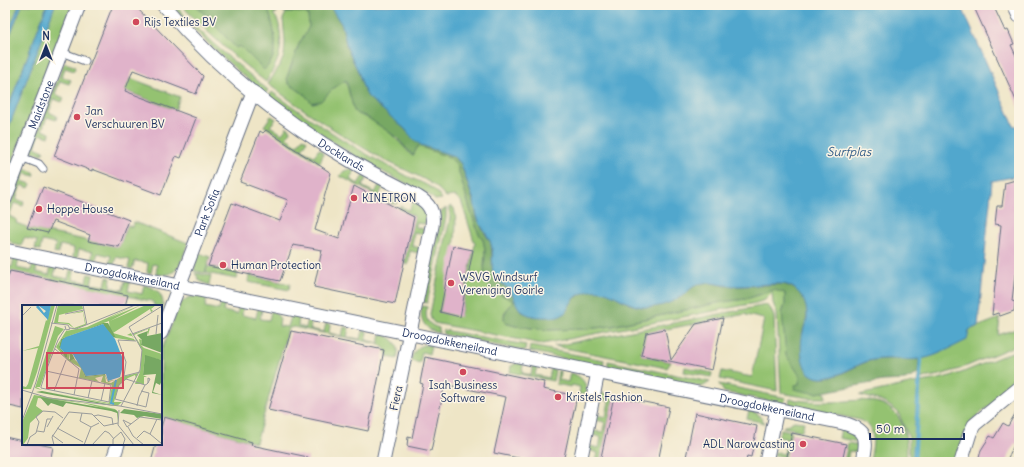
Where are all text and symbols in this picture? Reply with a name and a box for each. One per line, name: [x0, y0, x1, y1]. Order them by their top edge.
place label: Rijs Textiles BV: [144, 15, 216, 29]
marker: Rijs Textiles BV: [131, 17, 141, 27]
north arrow: [26, 26, 66, 66]
text: N: [42, 29, 50, 43]
street label: Maidstone: [25, 78, 57, 131]
place label: Jan Verschuuren BV: [85, 104, 165, 131]
marker: Jan Verschuuren BV: [72, 112, 82, 122]
street label: Docklands: [315, 135, 367, 174]
water label: Surfplas: [827, 144, 873, 159]
street label: Park Sofia: [192, 187, 222, 238]
place label: KINETRON: [362, 191, 416, 205]
marker: KINETRON: [349, 193, 359, 203]
place label: Hoppe House: [47, 202, 114, 216]
marker: Hoppe House: [34, 204, 44, 214]
place label: Human Protection: [231, 258, 321, 272]
street label: Droogdokkeneiland: [83, 260, 182, 293]
marker: Human Protection: [218, 260, 228, 270]
place label: WSVG Windsurf Vereniging Goirle: [459, 270, 544, 297]
marker: WSVG Windsurf Vereniging Goirle: [446, 278, 456, 288]
inset map: [22, 305, 162, 445]
street label: Droogdokkeneiland: [401, 325, 499, 359]
marker: Isah Business Software: [458, 367, 468, 377]
place label: Isah Business Software: [429, 378, 497, 405]
street label: Fiera: [387, 384, 405, 412]
place label: Kristels Fashion: [566, 390, 643, 404]
street label: Droogdokkeneiland: [718, 391, 816, 424]
marker: Kristels Fashion: [553, 392, 563, 402]
scale bar: [870, 415, 964, 441]
text: 50 m: [876, 421, 905, 436]
place label: ADL Narowcasting: [703, 437, 795, 451]
marker: ADL Narowcasting: [798, 439, 808, 449]

